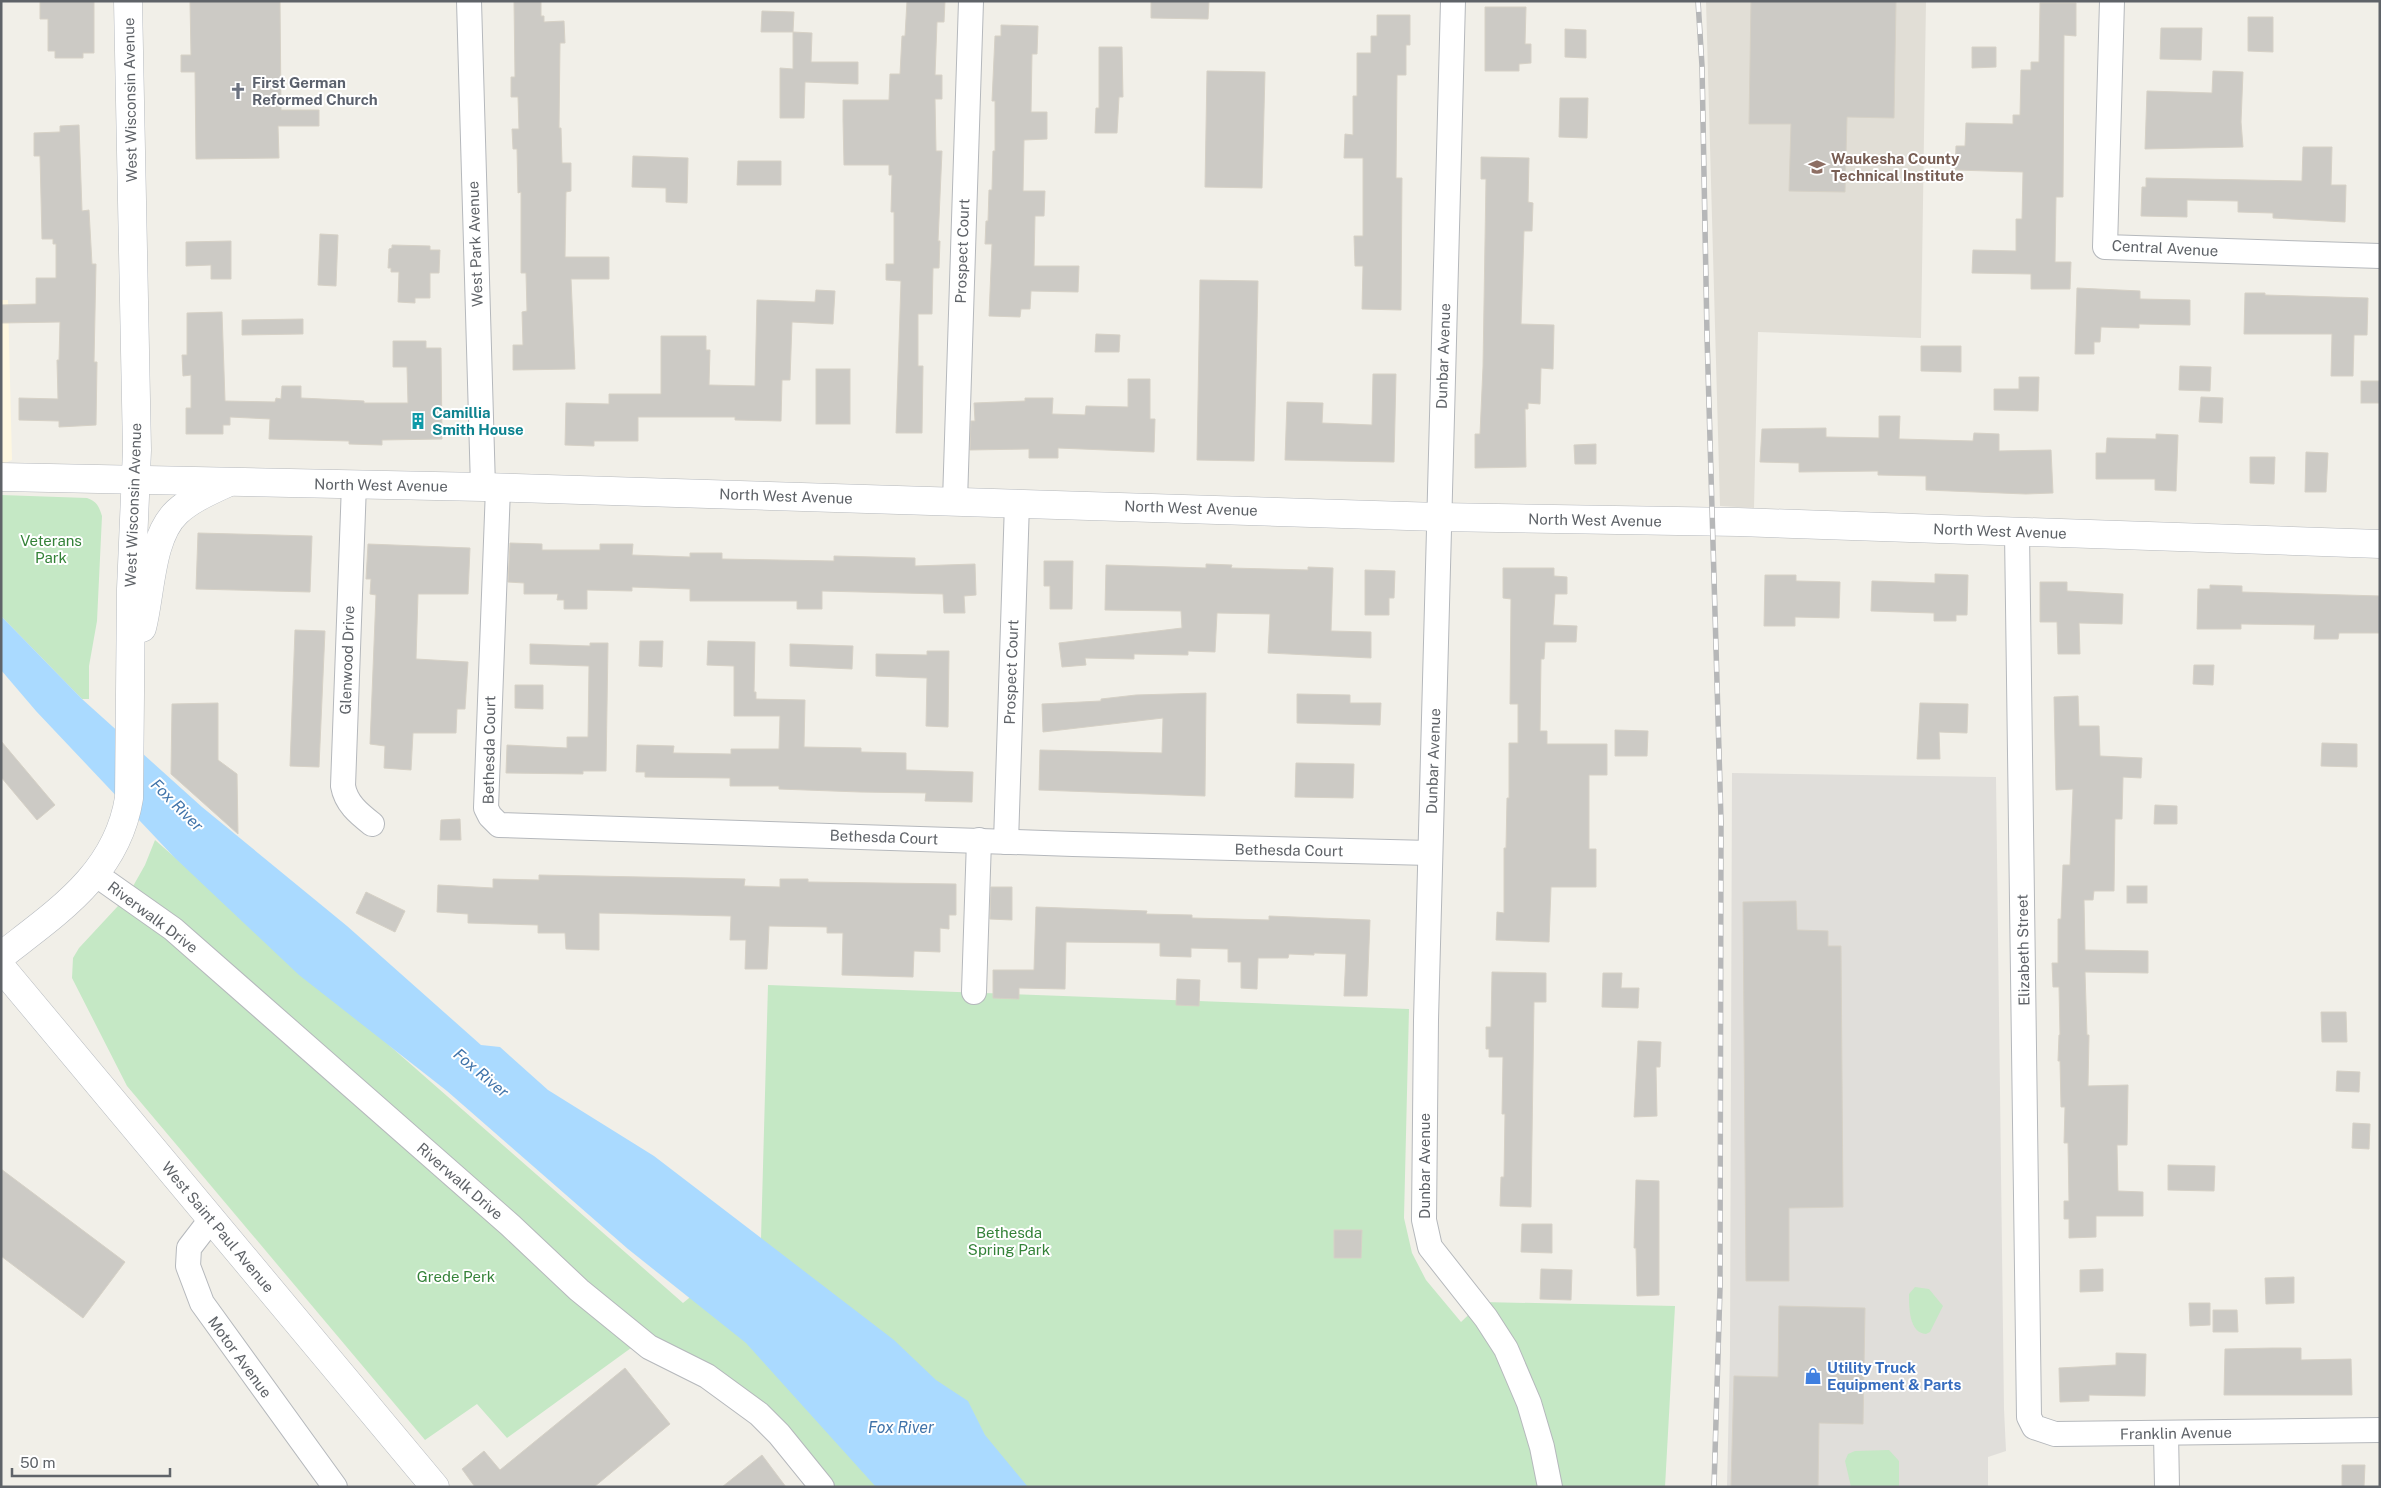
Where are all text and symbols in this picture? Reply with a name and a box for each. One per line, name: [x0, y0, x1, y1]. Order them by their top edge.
street label: West Wisconsin Avenue: [120, 18, 140, 182]
place label: First German Reformed Church: [252, 74, 378, 108]
church icon: First German Reformed Church: [228, 81, 248, 101]
place label: Waukesha County Technical Institute: [1831, 150, 1964, 184]
school or university icon: Waukesha County Technical Institute: [1807, 157, 1827, 177]
street label: West Park Avenue: [464, 181, 486, 307]
street label: Prospect Court: [952, 198, 972, 304]
street label: Central Avenue: [2111, 237, 2219, 259]
street label: Dunbar Avenue: [1433, 303, 1453, 409]
place label: Camillia Smith House: [432, 404, 524, 438]
building icon: Camillia Smith House: [408, 411, 428, 431]
street label: West Wisconsin Avenue: [122, 422, 144, 588]
street label: North West Avenue: [314, 475, 448, 495]
street label: North West Avenue: [719, 485, 853, 507]
street label: North West Avenue: [1124, 497, 1258, 519]
street label: North West Avenue: [1528, 510, 1662, 530]
street label: North West Avenue: [1933, 520, 2067, 542]
park label: Veterans Park: [20, 532, 82, 566]
street label: Glenwood Drive: [337, 605, 357, 715]
street label: Prospect Court: [1001, 619, 1021, 725]
street label: Bethesda Court: [480, 695, 498, 804]
street label: Dunbar Avenue: [1423, 708, 1443, 814]
water label: Fox River: [147, 775, 208, 836]
street label: Bethesda Court: [829, 827, 939, 847]
street label: Bethesda Court: [1235, 841, 1344, 859]
street label: Riverwalk Drive: [105, 878, 201, 956]
street label: Elizabeth Street: [2014, 894, 2032, 1006]
water label: Fox River: [450, 1044, 513, 1102]
street label: Dunbar Avenue: [1416, 1113, 1433, 1219]
street label: Riverwalk Drive: [414, 1139, 506, 1223]
street label: West Saint Paul Avenue: [158, 1158, 278, 1296]
park label: Bethesda Spring Park: [968, 1224, 1050, 1258]
park label: Grede Perk: [417, 1268, 495, 1285]
street label: Motor Avenue: [205, 1313, 275, 1401]
place label: Utility Truck Equipment & Parts: [1827, 1359, 1962, 1393]
shop icon: Utility Truck Equipment & Parts: [1803, 1366, 1823, 1386]
water label: Fox River: [868, 1418, 935, 1437]
street label: Franklin Avenue: [2120, 1424, 2232, 1442]
scale bar: [12, 1446, 170, 1478]
text: 50 m: [20, 1454, 55, 1471]

